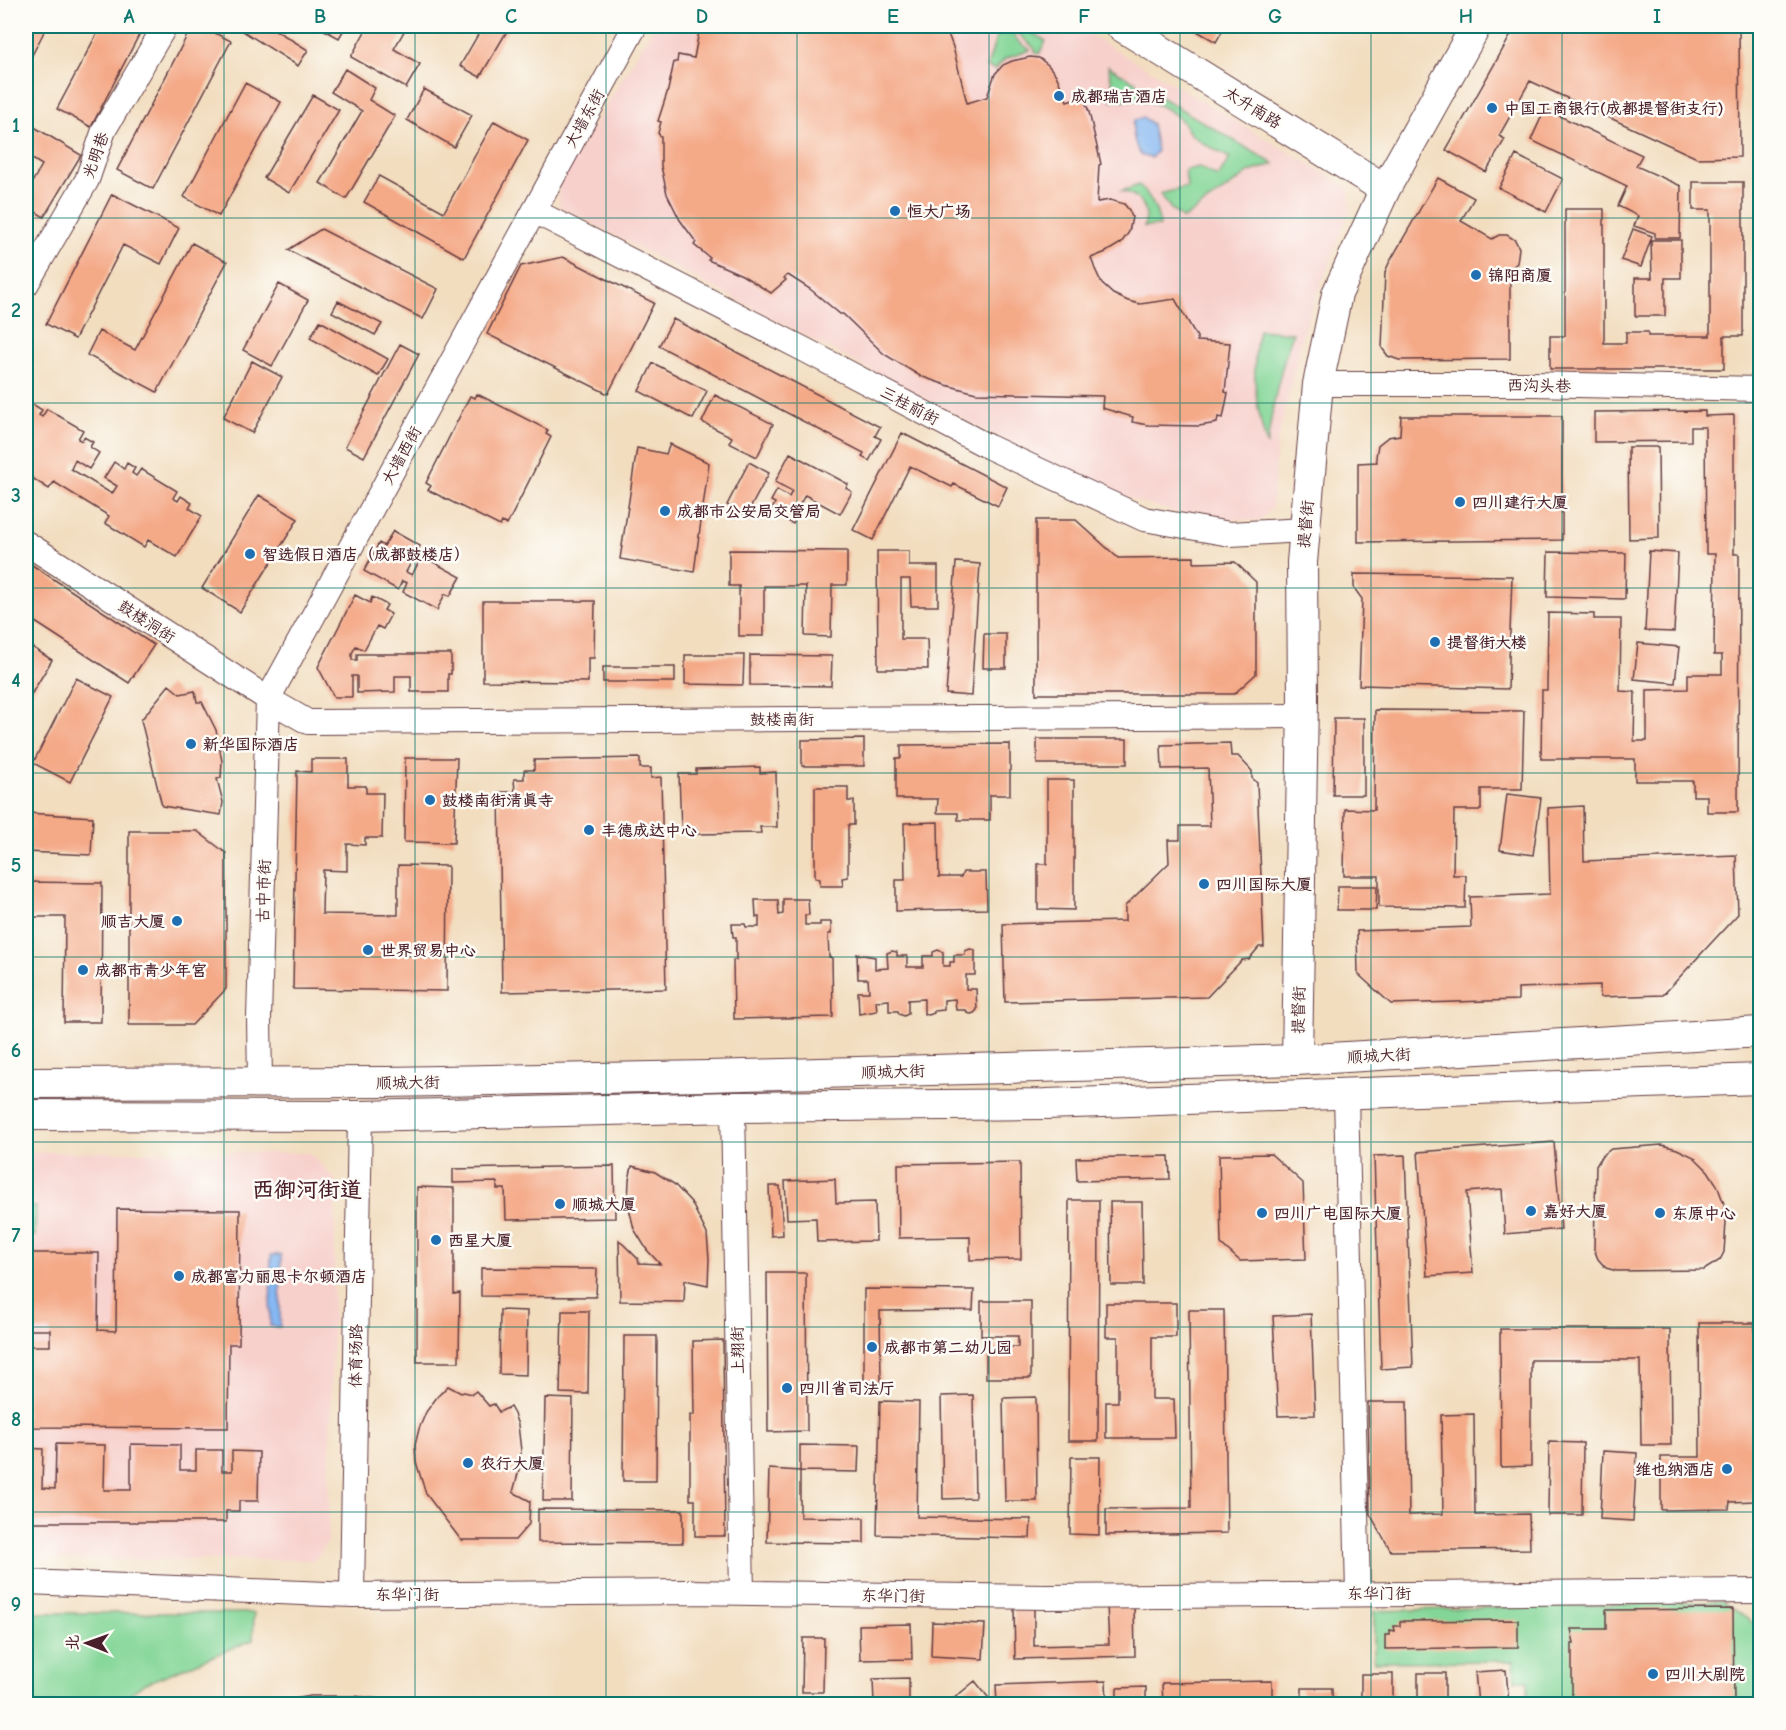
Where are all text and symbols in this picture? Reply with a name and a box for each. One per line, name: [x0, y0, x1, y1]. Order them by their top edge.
text: A: [123, 5, 135, 28]
text: B: [314, 5, 326, 28]
text: C: [505, 5, 517, 28]
text: D: [696, 5, 708, 28]
text: E: [887, 5, 899, 28]
text: F: [1078, 5, 1090, 28]
text: G: [1268, 5, 1282, 28]
text: H: [1459, 5, 1473, 28]
text: I: [1653, 5, 1661, 28]
street label: 太升南路: [1221, 83, 1284, 132]
street label: 大墙东街: [561, 86, 608, 151]
place label: 成都瑞吉酒店: [1071, 88, 1167, 106]
marker: 成都瑞吉酒店: [1052, 89, 1066, 103]
place label: 中国工商银行(成都提督街支行): [1504, 100, 1723, 118]
marker: 中国工商银行(成都提督街支行): [1485, 101, 1499, 115]
text: 1: [12, 114, 20, 137]
street label: 光明巷: [79, 130, 113, 181]
place label: 恒大广场: [907, 203, 971, 221]
marker: 恒大广场: [888, 204, 902, 218]
place label: 锦阳商厦: [1488, 267, 1552, 285]
marker: 锦阳商厦: [1469, 268, 1483, 282]
text: 2: [11, 299, 21, 322]
street label: 西沟头巷: [1507, 376, 1571, 396]
street label: 三桂前街: [877, 383, 942, 429]
street label: 大墙西街: [378, 423, 425, 488]
text: 3: [11, 484, 21, 507]
place label: 四川建行大厦: [1472, 494, 1568, 512]
marker: 四川建行大厦: [1453, 495, 1467, 509]
street label: 提督街: [1295, 499, 1317, 549]
place label: 成都市公安局交管局: [677, 503, 821, 521]
marker: 成都市公安局交管局: [658, 504, 672, 518]
place label: 智选假日酒店（成都鼓楼店）: [262, 546, 470, 564]
marker: 智选假日酒店（成都鼓楼店）: [243, 547, 257, 561]
street label: 鼓楼洞街: [115, 597, 178, 647]
place label: 提督街大楼: [1447, 634, 1527, 652]
marker: 提督街大楼: [1428, 635, 1442, 649]
text: 4: [11, 669, 21, 692]
street label: 鼓楼南街: [750, 711, 814, 729]
place label: 新华国际酒店: [203, 736, 299, 754]
marker: 新华国际酒店: [184, 737, 198, 751]
place label: 鼓楼南街清真寺: [442, 792, 554, 810]
marker: 鼓楼南街清真寺: [423, 793, 437, 807]
place label: 丰德成达中心: [601, 822, 697, 840]
marker: 丰德成达中心: [582, 823, 596, 837]
text: 5: [11, 854, 21, 877]
street label: 古中市街: [254, 859, 274, 923]
place label: 四川国际大厦: [1216, 876, 1312, 894]
marker: 四川国际大厦: [1197, 877, 1211, 891]
place label: 顺吉大厦: [101, 913, 165, 931]
marker: 顺吉大厦: [170, 914, 184, 928]
place label: 世界贸易中心: [380, 942, 476, 960]
marker: 世界贸易中心: [361, 943, 375, 957]
place label: 成都市青少年宫: [95, 962, 207, 980]
marker: 成都市青少年宫: [76, 963, 90, 977]
street label: 提督街: [1290, 986, 1308, 1034]
text: 6: [11, 1039, 21, 1062]
street label: 顺城大街: [1347, 1045, 1411, 1067]
street label: 顺城大街: [861, 1062, 925, 1082]
street label: 顺城大街: [376, 1073, 440, 1093]
district label: 西御河街道: [252, 1177, 362, 1203]
place label: 顺城大厦: [572, 1196, 636, 1214]
marker: 顺城大厦: [553, 1197, 567, 1211]
place label: 嘉好大厦: [1543, 1203, 1607, 1221]
marker: 嘉好大厦: [1524, 1204, 1538, 1218]
place label: 四川广电国际大厦: [1274, 1205, 1402, 1223]
place label: 东原中心: [1672, 1205, 1736, 1223]
marker: 四川广电国际大厦: [1255, 1206, 1269, 1220]
marker: 东原中心: [1653, 1206, 1667, 1220]
text: 7: [12, 1224, 21, 1247]
place label: 西星大厦: [448, 1232, 512, 1250]
marker: 西星大厦: [429, 1233, 443, 1247]
place label: 成都富力丽思卡尔顿酒店: [191, 1268, 367, 1286]
marker: 成都富力丽思卡尔顿酒店: [172, 1269, 186, 1283]
street label: 体育场路: [346, 1324, 366, 1388]
street label: 上翔街: [729, 1326, 747, 1374]
place label: 成都市第二幼儿园: [884, 1339, 1012, 1357]
marker: 成都市第二幼儿园: [865, 1340, 879, 1354]
place label: 四川省司法厅: [799, 1380, 895, 1398]
marker: 四川省司法厅: [780, 1381, 794, 1395]
text: 8: [11, 1408, 21, 1431]
place label: 农行大厦: [480, 1455, 544, 1473]
marker: 农行大厦: [461, 1456, 475, 1470]
place label: 维也纳酒店: [1635, 1461, 1715, 1479]
marker: 维也纳酒店: [1720, 1462, 1734, 1476]
street label: 东华门街: [1347, 1585, 1411, 1603]
street label: 东华门街: [375, 1586, 439, 1604]
street label: 东华门街: [861, 1586, 925, 1606]
text: 9: [11, 1593, 21, 1616]
north arrow: [57, 1613, 117, 1673]
text: 北: [64, 1635, 82, 1651]
place label: 四川大剧院: [1665, 1666, 1745, 1684]
marker: 四川大剧院: [1646, 1667, 1660, 1681]

